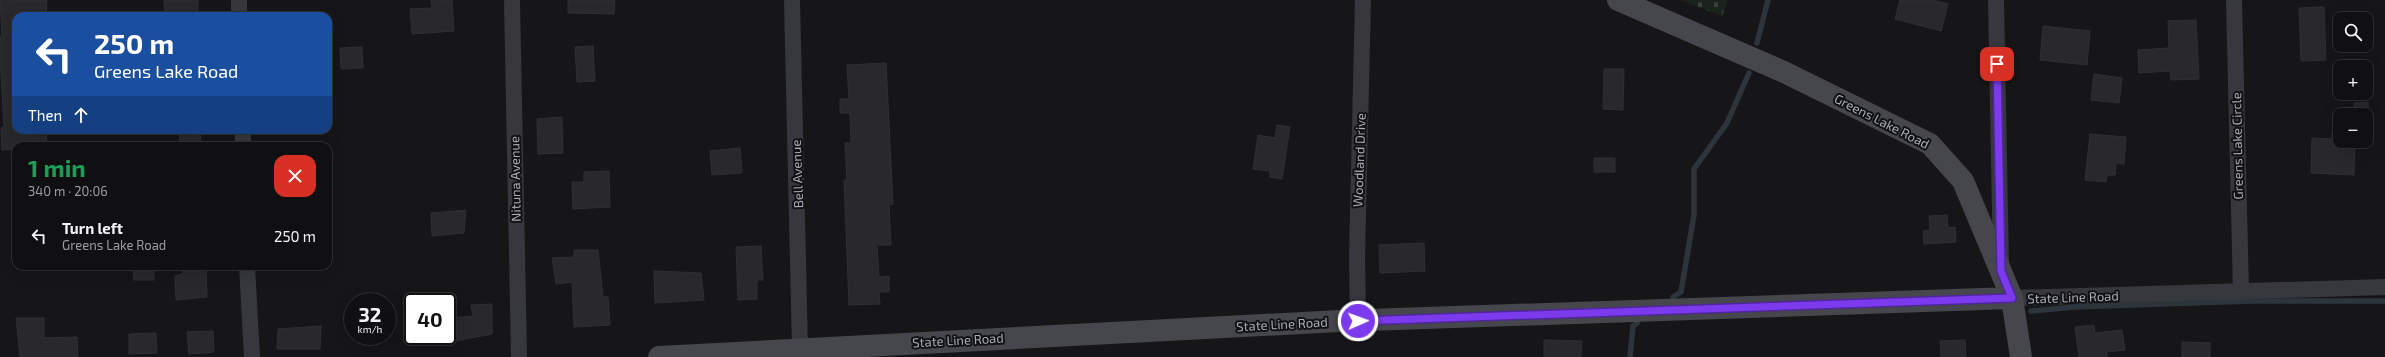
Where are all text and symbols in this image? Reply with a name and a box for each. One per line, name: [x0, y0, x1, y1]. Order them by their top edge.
map controls: [2333, 12, 2373, 148]
button: search: [2333, 12, 2373, 52]
text: 250 m: [94, 26, 174, 60]
icon: left: [28, 28, 80, 80]
pin: [1980, 47, 2014, 81]
icon: arrive: [1986, 53, 2008, 75]
text: Greens Lake Road: [94, 60, 238, 82]
button: +: [2333, 60, 2373, 100]
street label: Greens Lake Road: [1832, 90, 1932, 152]
street label: Greens Lake Circle: [2228, 92, 2246, 200]
icon: ahead: [70, 104, 92, 126]
text: Then: [28, 106, 62, 124]
button: −: [2333, 108, 2373, 148]
street label: Woodland Drive: [1349, 113, 1369, 207]
street label: Nituna Avenue: [506, 136, 524, 222]
street label: Bell Avenue: [788, 139, 806, 209]
text: 1 min: [28, 153, 86, 182]
button: close: [274, 155, 316, 197]
text: 340 m · 20:06: [28, 183, 108, 199]
text: Turn left: [62, 219, 123, 237]
icon: left: [28, 225, 50, 247]
text: 250 m: [274, 227, 316, 245]
text: Greens Lake Road: [62, 237, 166, 253]
street label: State Line Road: [2027, 287, 2119, 307]
speed limit sign: 40: [404, 293, 456, 345]
position arrow: [1337, 300, 1379, 342]
text: 32: [359, 302, 381, 326]
street label: State Line Road: [1236, 314, 1328, 334]
text: km/h: [358, 323, 382, 335]
street label: State Line Road: [912, 330, 1004, 350]

